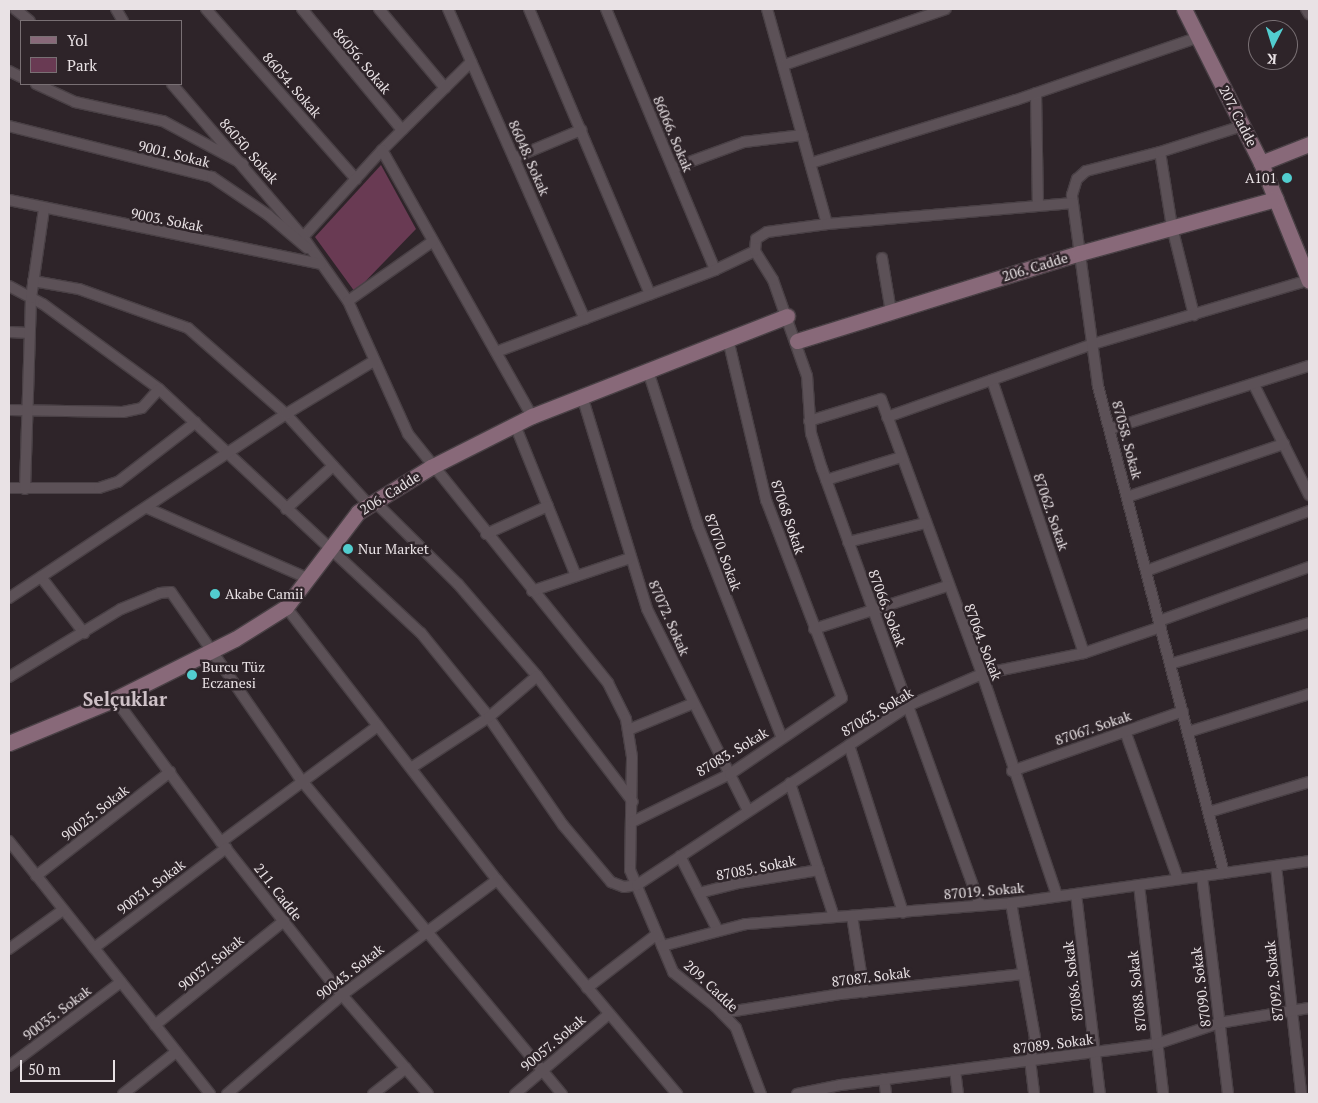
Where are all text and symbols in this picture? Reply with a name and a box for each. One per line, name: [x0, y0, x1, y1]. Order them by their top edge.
legend: [20, 20, 182, 85]
north arrow: [1248, 20, 1298, 70]
street label: 86056. Sokak: [329, 24, 395, 98]
text: Yol: [67, 30, 88, 50]
street label: 86054. Sokak: [259, 49, 325, 121]
text: K: [1266, 50, 1278, 69]
text: Park: [67, 55, 97, 75]
street label: 207. Cadde: [1215, 82, 1261, 150]
street label: 86066. Sokak: [649, 93, 697, 175]
street label: 86050. Sokak: [216, 115, 282, 187]
street label: 86048. Sokak: [505, 117, 553, 199]
street label: 9001. Sokak: [136, 137, 212, 171]
place label: A101: [1245, 170, 1277, 186]
marker: A101: [1281, 172, 1293, 184]
street label: 9003. Sokak: [129, 205, 205, 235]
street label: 206. Cadde: [1000, 249, 1070, 285]
street label: 87058. Sokak: [1108, 399, 1146, 481]
street label: 206. Cadde: [357, 468, 423, 518]
street label: 87062. Sokak: [1030, 471, 1072, 553]
street label: 87068 Sokak: [767, 478, 809, 556]
street label: 87070. Sokak: [701, 511, 745, 593]
place label: Nur Market: [358, 541, 429, 557]
marker: Nur Market: [342, 543, 354, 555]
street label: 87066. Sokak: [865, 567, 909, 649]
street label: 87072. Sokak: [645, 577, 693, 659]
place label: Akabe Camii: [225, 586, 304, 602]
marker: Akabe Camii: [209, 588, 221, 600]
street label: 87064. Sokak: [961, 601, 1005, 683]
place label: Burcu Tüz Eczanesi: [202, 659, 265, 692]
marker: Burcu Tüz Eczanesi: [186, 669, 198, 681]
street label: 87063. Sokak: [838, 684, 916, 740]
district label: Selçuklar: [83, 688, 167, 710]
street label: 87067. Sokak: [1052, 707, 1134, 749]
street label: 87083. Sokak: [693, 724, 771, 780]
street label: 90025. Sokak: [58, 781, 132, 845]
street label: 87085. Sokak: [714, 852, 798, 884]
street label: 90031. Sokak: [113, 856, 189, 918]
street label: 211. Cadde: [250, 860, 306, 924]
street label: 87019. Sokak: [943, 879, 1025, 903]
street label: 90037. Sokak: [175, 931, 247, 995]
street label: 90043. Sokak: [313, 940, 387, 1004]
street label: 87086. Sokak: [1060, 940, 1086, 1022]
street label: 87092. Sokak: [1261, 940, 1287, 1022]
street label: 87090. Sokak: [1188, 946, 1214, 1028]
street label: 87088. Sokak: [1124, 950, 1150, 1032]
street label: 209. Cadde: [680, 957, 742, 1015]
street label: 87087. Sokak: [830, 964, 912, 990]
street label: 90035. Sokak: [19, 982, 95, 1044]
street label: 90057. Sokak: [517, 1011, 589, 1075]
street label: 87089. Sokak: [1012, 1031, 1094, 1057]
scale bar: [22, 1050, 118, 1082]
text: 50 m: [28, 1059, 61, 1079]

